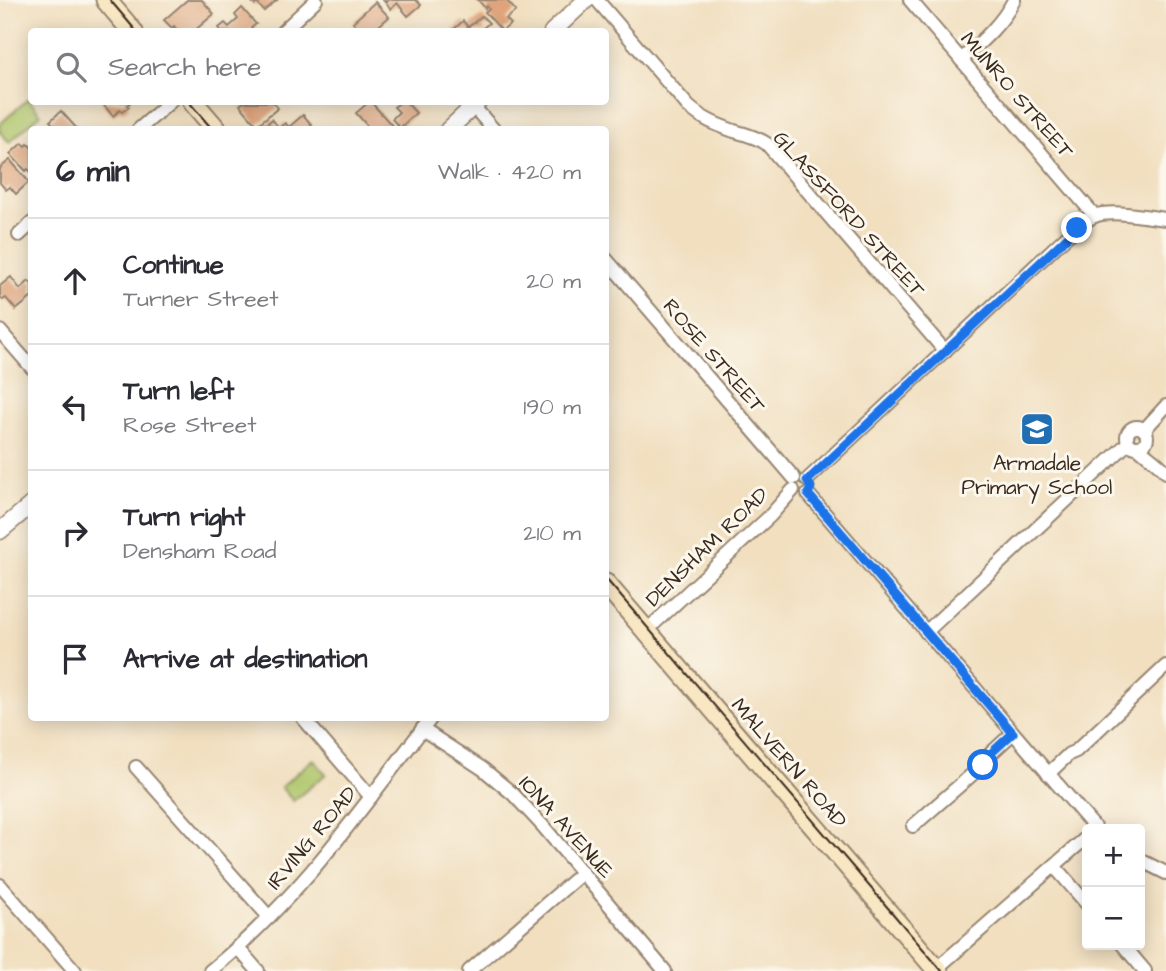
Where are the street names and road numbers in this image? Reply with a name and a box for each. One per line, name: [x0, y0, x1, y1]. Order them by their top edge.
street label: MUNRO STREET: [954, 25, 1081, 165]
street label: GLASSFORD STREET: [766, 125, 932, 304]
street label: ROSE STREET: [656, 293, 772, 420]
street label: DENSHAM ROAD: [639, 480, 775, 613]
street label: MALVERN ROAD: [724, 692, 854, 835]
street label: IONA AVENUE: [512, 769, 620, 885]
street label: IRVING ROAD: [260, 780, 364, 896]

